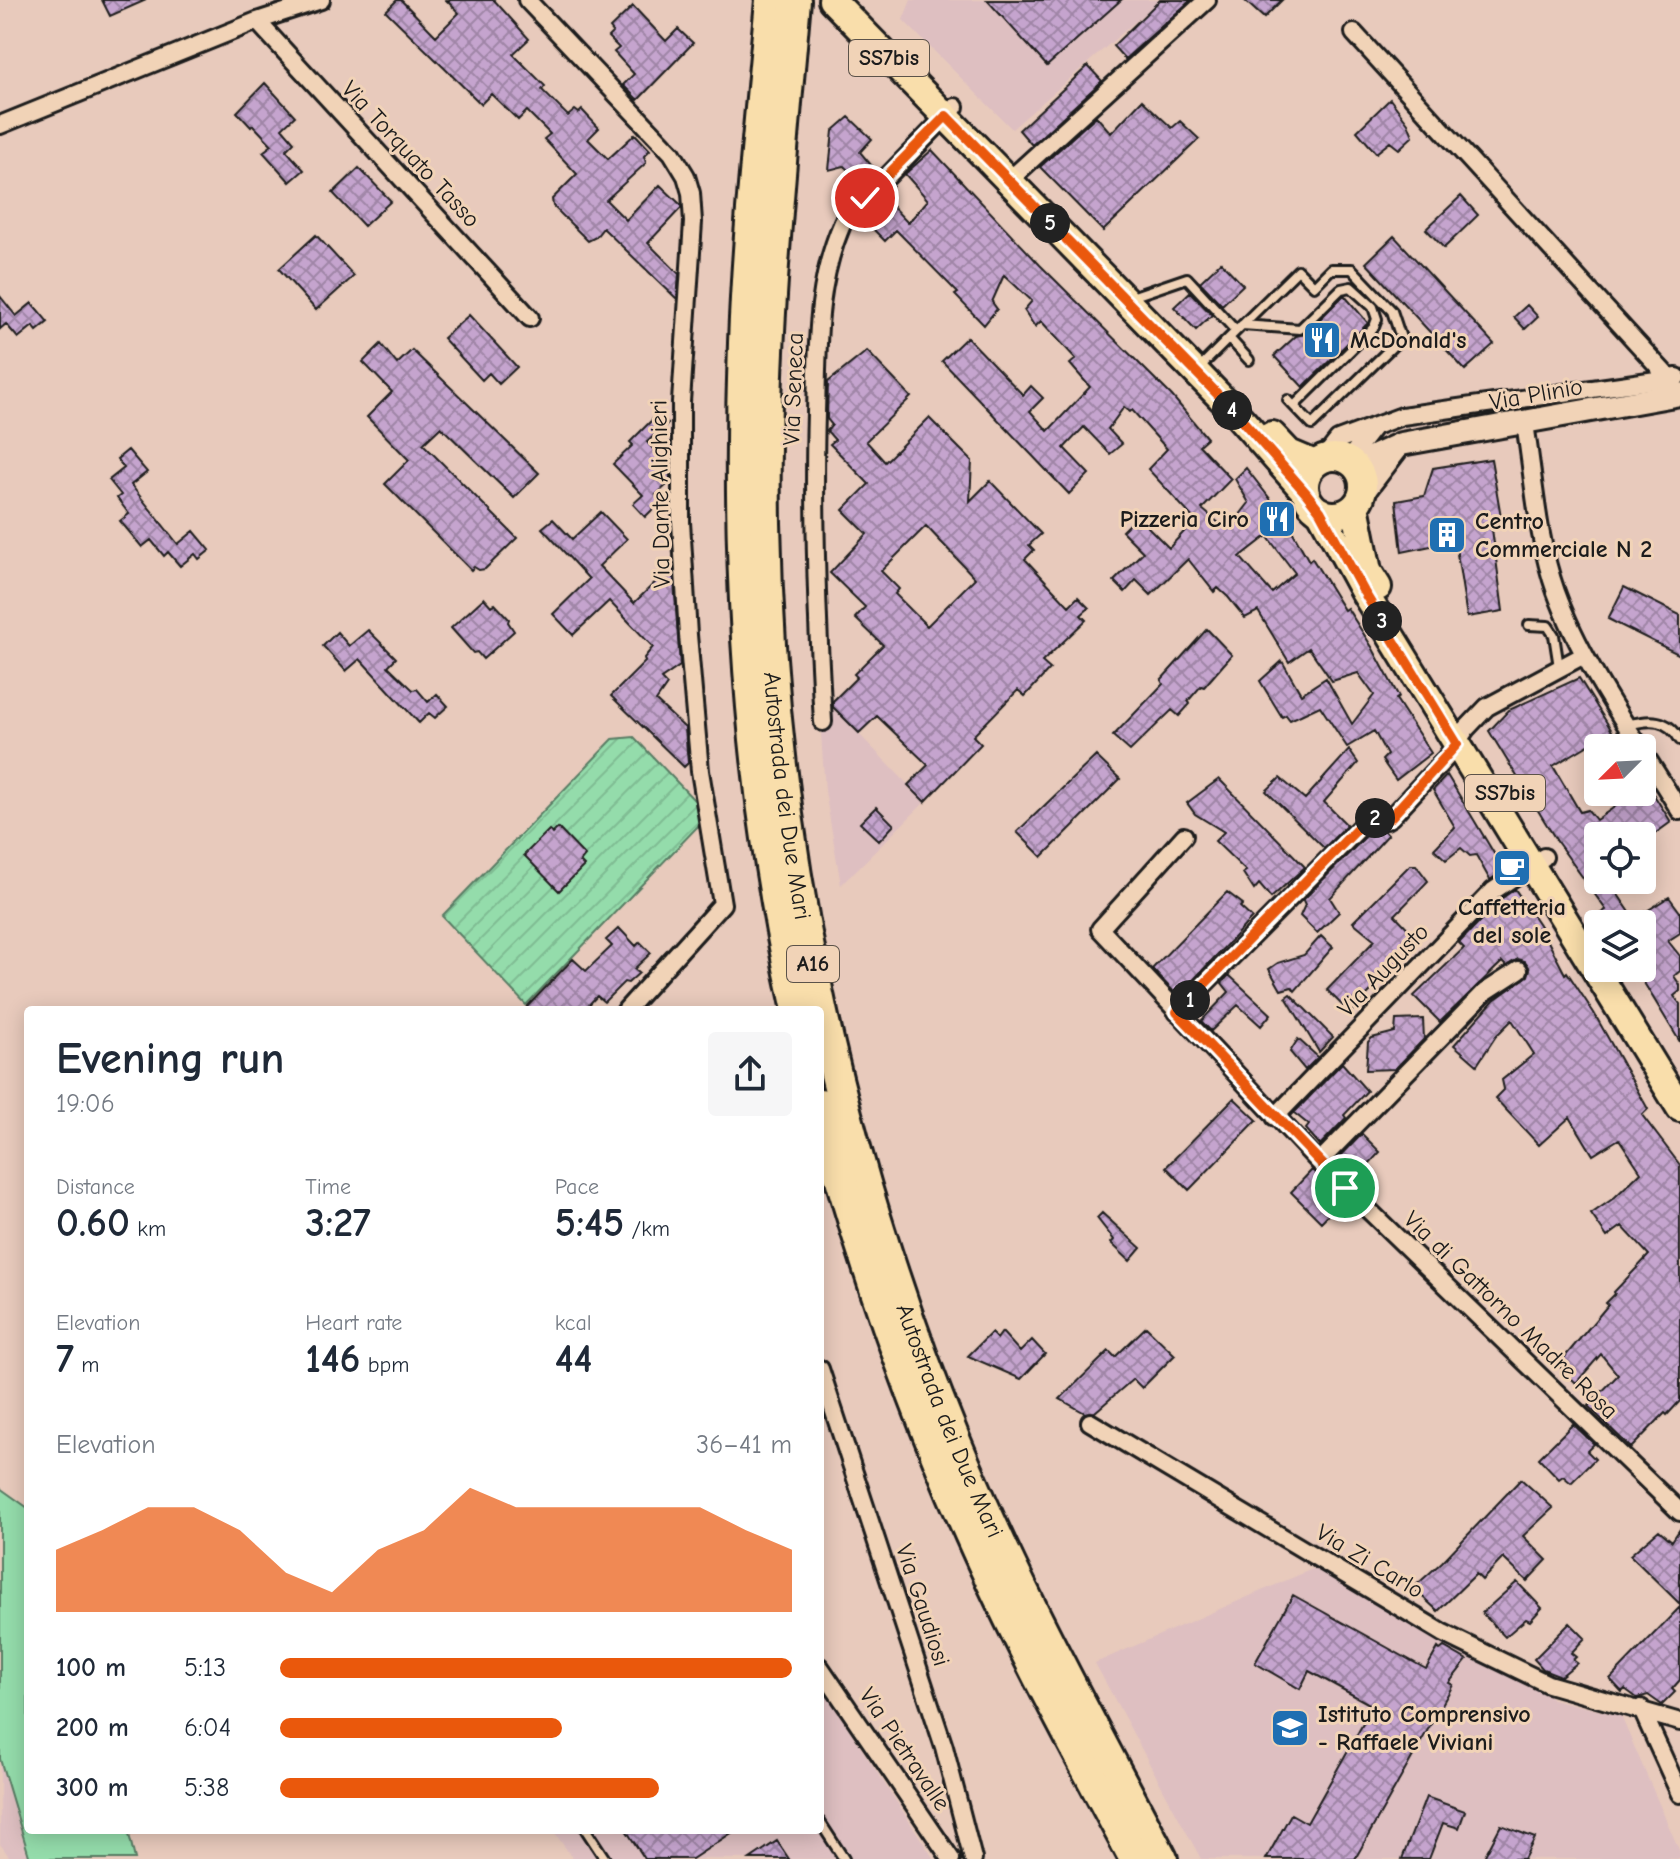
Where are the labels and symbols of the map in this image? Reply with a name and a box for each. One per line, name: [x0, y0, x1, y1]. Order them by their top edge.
road number: SS7bis: [849, 40, 929, 76]
street label: Via Torquato Tasso: [336, 75, 486, 233]
pin: [831, 164, 899, 232]
pin: 5: [1030, 203, 1070, 243]
restaurant icon: McDonald's: [1301, 319, 1343, 361]
place label: McDonald's: [1350, 326, 1467, 354]
street label: Via Seneca: [777, 332, 809, 446]
street label: Via Plinio: [1487, 372, 1585, 416]
pin: 4: [1212, 390, 1252, 430]
street label: Via Dante Alighieri: [644, 400, 676, 588]
restaurant icon: Pizzeria Ciro: [1256, 498, 1298, 540]
place label: Pizzeria Ciro: [1120, 505, 1249, 533]
place label: Centro Commerciale N 2: [1475, 507, 1652, 563]
building icon: Centro Commerciale N 2: [1426, 514, 1468, 556]
pin: 3: [1362, 601, 1402, 641]
street label: Autostrada dei Due Mari: [758, 671, 817, 922]
north arrow: [1584, 734, 1656, 806]
road number: SS7bis: [1465, 775, 1545, 811]
pin: 2: [1355, 798, 1395, 838]
cafe icon: Caffetteria del sole: [1491, 847, 1533, 889]
place label: Caffetteria del sole: [1458, 893, 1566, 949]
street label: Via Augusto: [1332, 918, 1434, 1022]
road number: A16: [787, 946, 839, 982]
pin: 1: [1170, 980, 1210, 1020]
pin: [1311, 1154, 1379, 1222]
street label: Via di Gattorno Madre Rosa: [1398, 1205, 1624, 1425]
street label: Autostrada dei Due Mari: [890, 1300, 1009, 1542]
street label: Via Zi Carlo: [1311, 1518, 1429, 1604]
street label: Via Gaudiosi: [890, 1540, 956, 1670]
street label: Via Pietravalle: [854, 1682, 956, 1816]
place label: Istituto Comprensivo - Raffaele Viviani: [1318, 1700, 1531, 1756]
school or university icon: Istituto Comprensivo - Raffaele Viviani: [1269, 1707, 1311, 1749]

